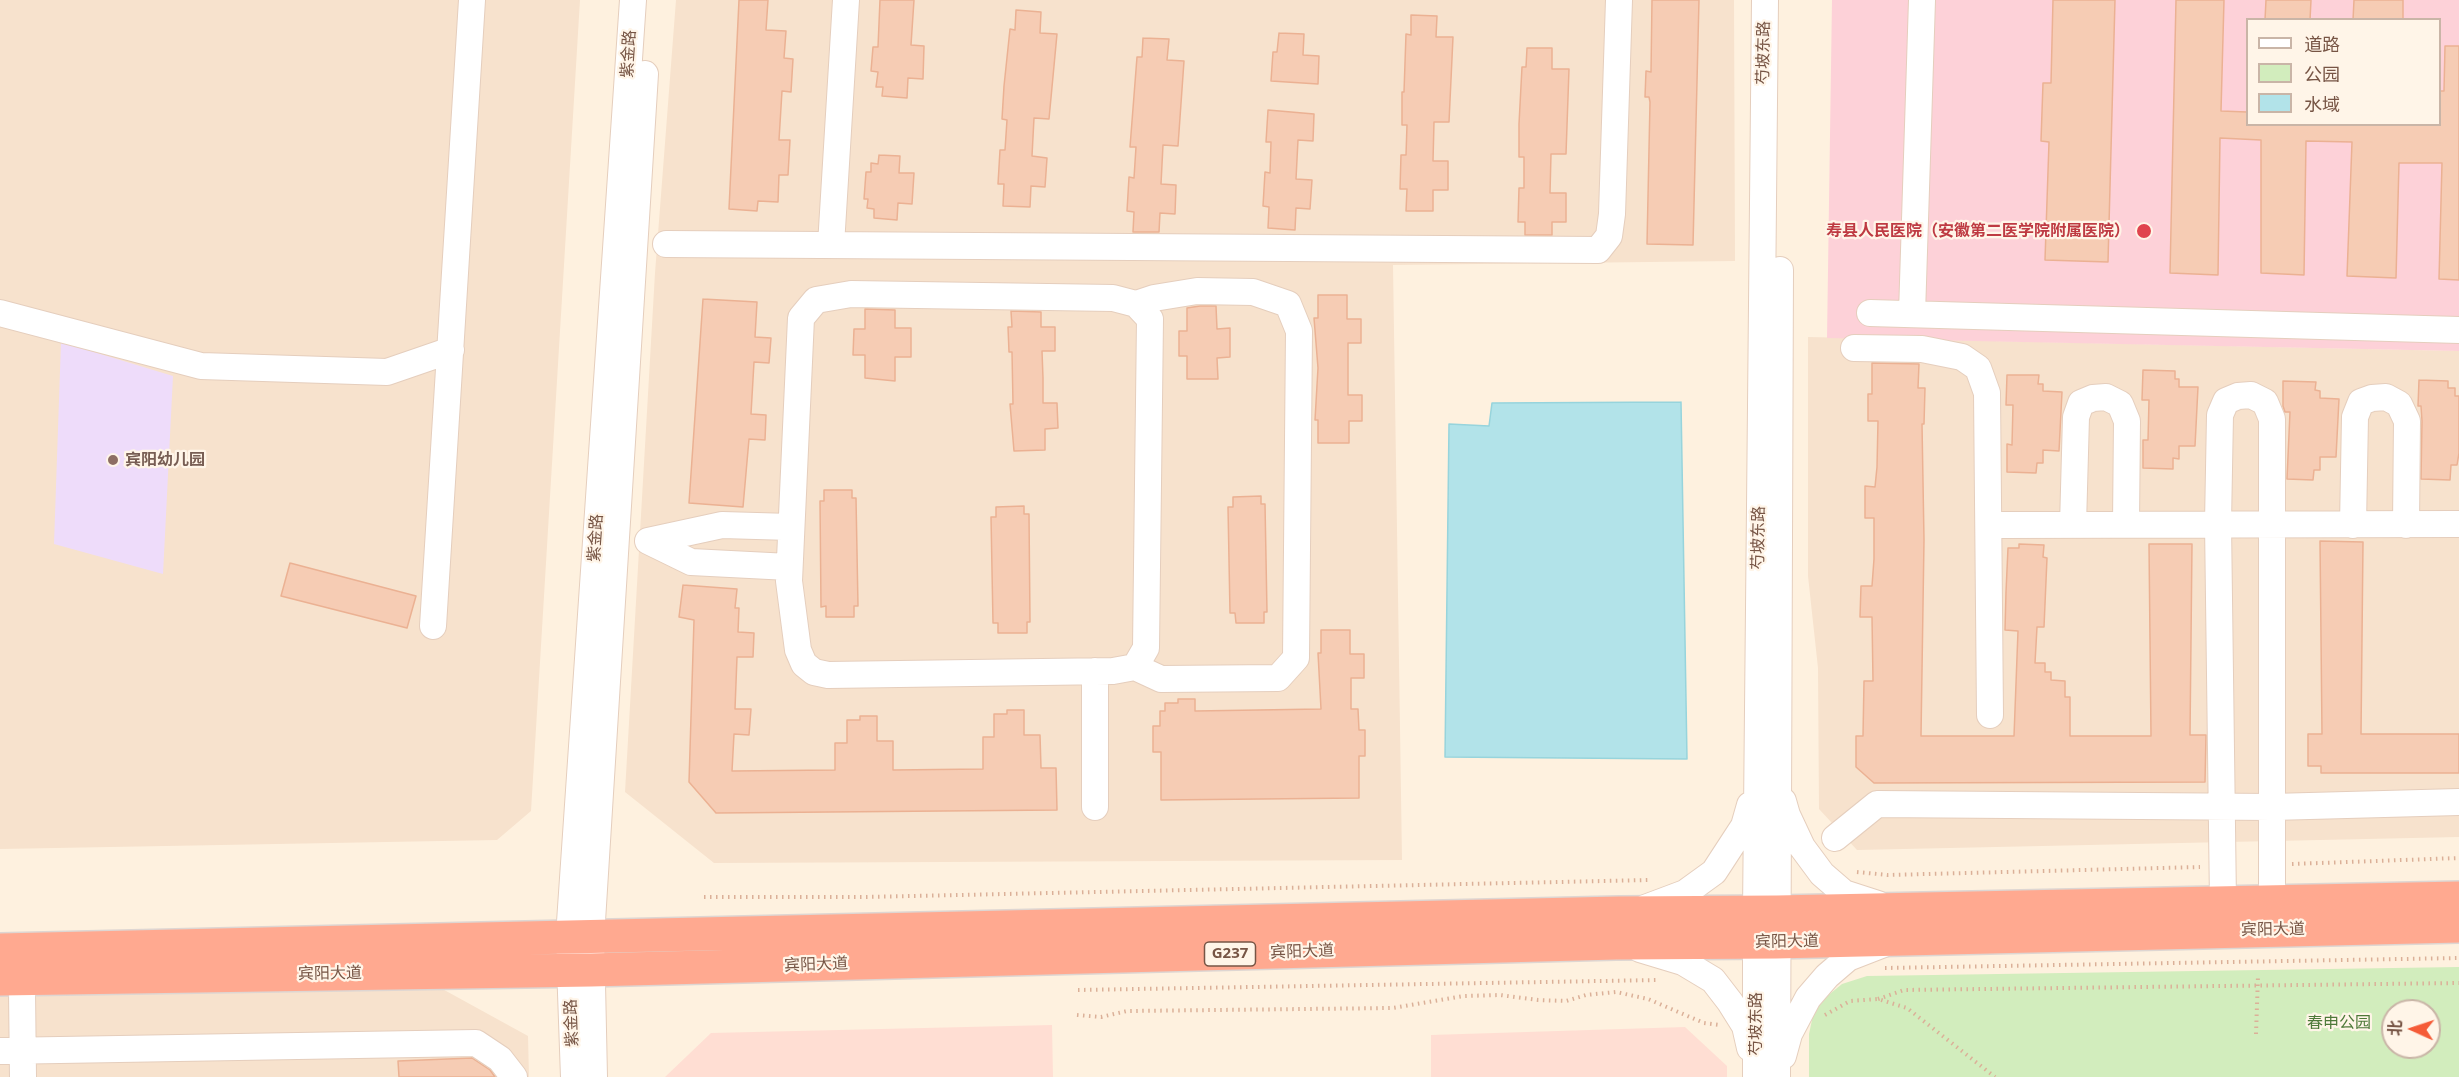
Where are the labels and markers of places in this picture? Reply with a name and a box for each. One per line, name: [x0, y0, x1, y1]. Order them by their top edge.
place label: 寿县人民医院（安徽第二医学院附属医院）: [1826, 221, 2130, 241]
marker: 寿县人民医院（安徽第二医学院附属医院）: [2135, 222, 2153, 240]
place label: 宾阳幼儿园: [125, 450, 205, 470]
marker: 宾阳幼儿园: [106, 453, 120, 467]

